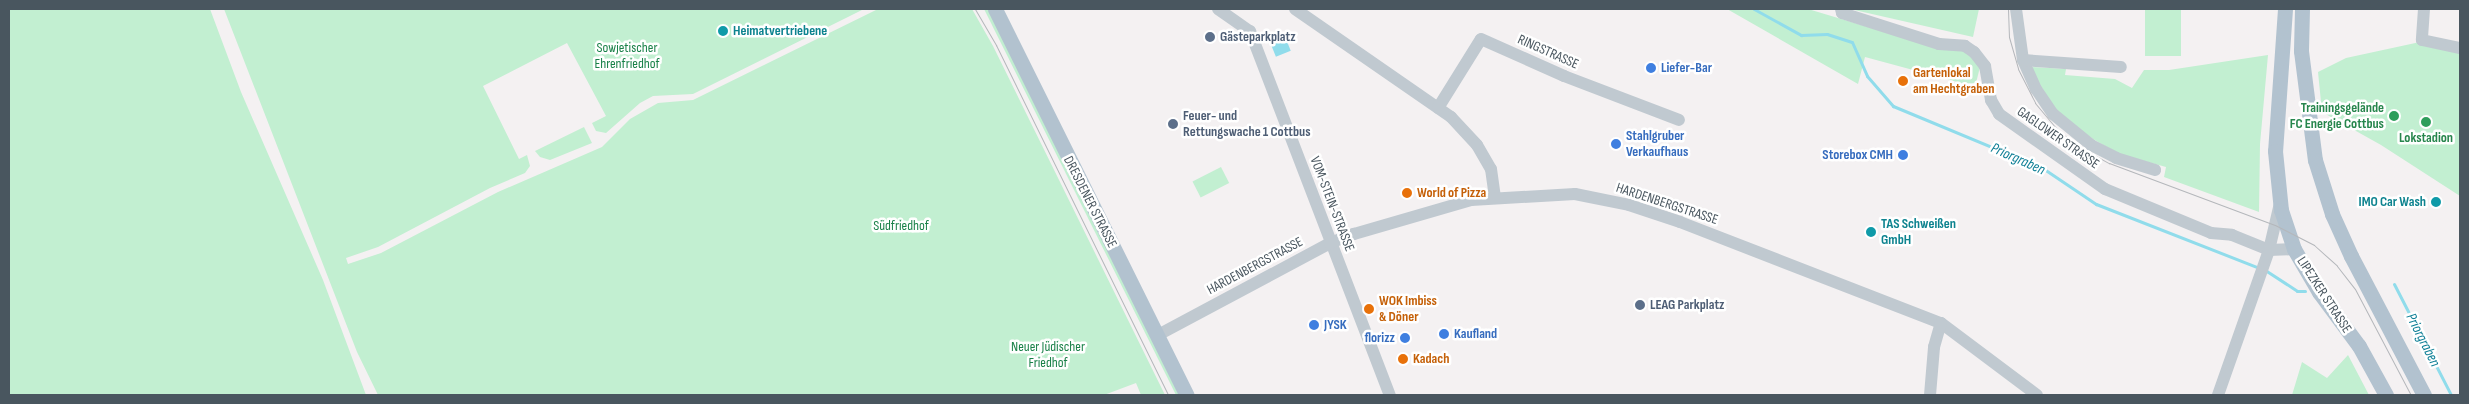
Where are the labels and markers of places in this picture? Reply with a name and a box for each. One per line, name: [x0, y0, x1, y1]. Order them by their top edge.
place label: Heimatvertriebene: [733, 23, 827, 39]
marker: Heimatvertriebene: [717, 25, 729, 37]
place label: Gästeparkplatz: [1220, 29, 1296, 45]
marker: Gästeparkplatz: [1204, 31, 1216, 43]
place label: Liefer-Bar: [1661, 60, 1712, 76]
marker: Liefer-Bar: [1645, 62, 1657, 74]
place label: Gartenlokal am Hechtgraben: [1913, 65, 1995, 98]
marker: Gartenlokal am Hechtgraben: [1897, 75, 1909, 87]
place label: Trainingsgelände FC Energie Cottbus: [2290, 100, 2384, 132]
place label: Feuer- und Rettungswache 1 Cottbus: [1183, 108, 1311, 140]
marker: Trainingsgelände FC Energie Cottbus: [2388, 110, 2400, 122]
marker: Lokstadion: [2420, 116, 2432, 128]
marker: Feuer- und Rettungswache 1 Cottbus: [1167, 118, 1179, 130]
place label: Stahlgruber Verkaufhaus: [1626, 128, 1688, 160]
place label: Lokstadion: [2399, 130, 2453, 146]
marker: Stahlgruber Verkaufhaus: [1610, 138, 1622, 150]
place label: Storebox CMH: [1822, 147, 1893, 163]
marker: Storebox CMH: [1897, 149, 1909, 161]
place label: World of Pizza: [1417, 185, 1486, 201]
marker: World of Pizza: [1401, 187, 1413, 199]
place label: IMO Car Wash: [2359, 194, 2426, 210]
marker: IMO Car Wash: [2430, 196, 2442, 208]
place label: TAS Schweißen GmbH: [1881, 216, 1956, 248]
marker: TAS Schweißen GmbH: [1865, 226, 1877, 238]
place label: WOK Imbiss & Döner: [1379, 293, 1437, 326]
place label: LEAG Parkplatz: [1650, 297, 1724, 313]
marker: LEAG Parkplatz: [1634, 299, 1646, 311]
marker: WOK Imbiss & Döner: [1363, 303, 1375, 315]
place label: JYSK: [1324, 317, 1347, 333]
marker: JYSK: [1308, 319, 1320, 331]
place label: Kaufland: [1454, 326, 1497, 342]
marker: Kaufland: [1438, 328, 1450, 340]
place label: florizz: [1364, 330, 1395, 346]
marker: florizz: [1399, 332, 1411, 344]
place label: Kadach: [1413, 351, 1449, 367]
marker: Kadach: [1397, 353, 1409, 365]

